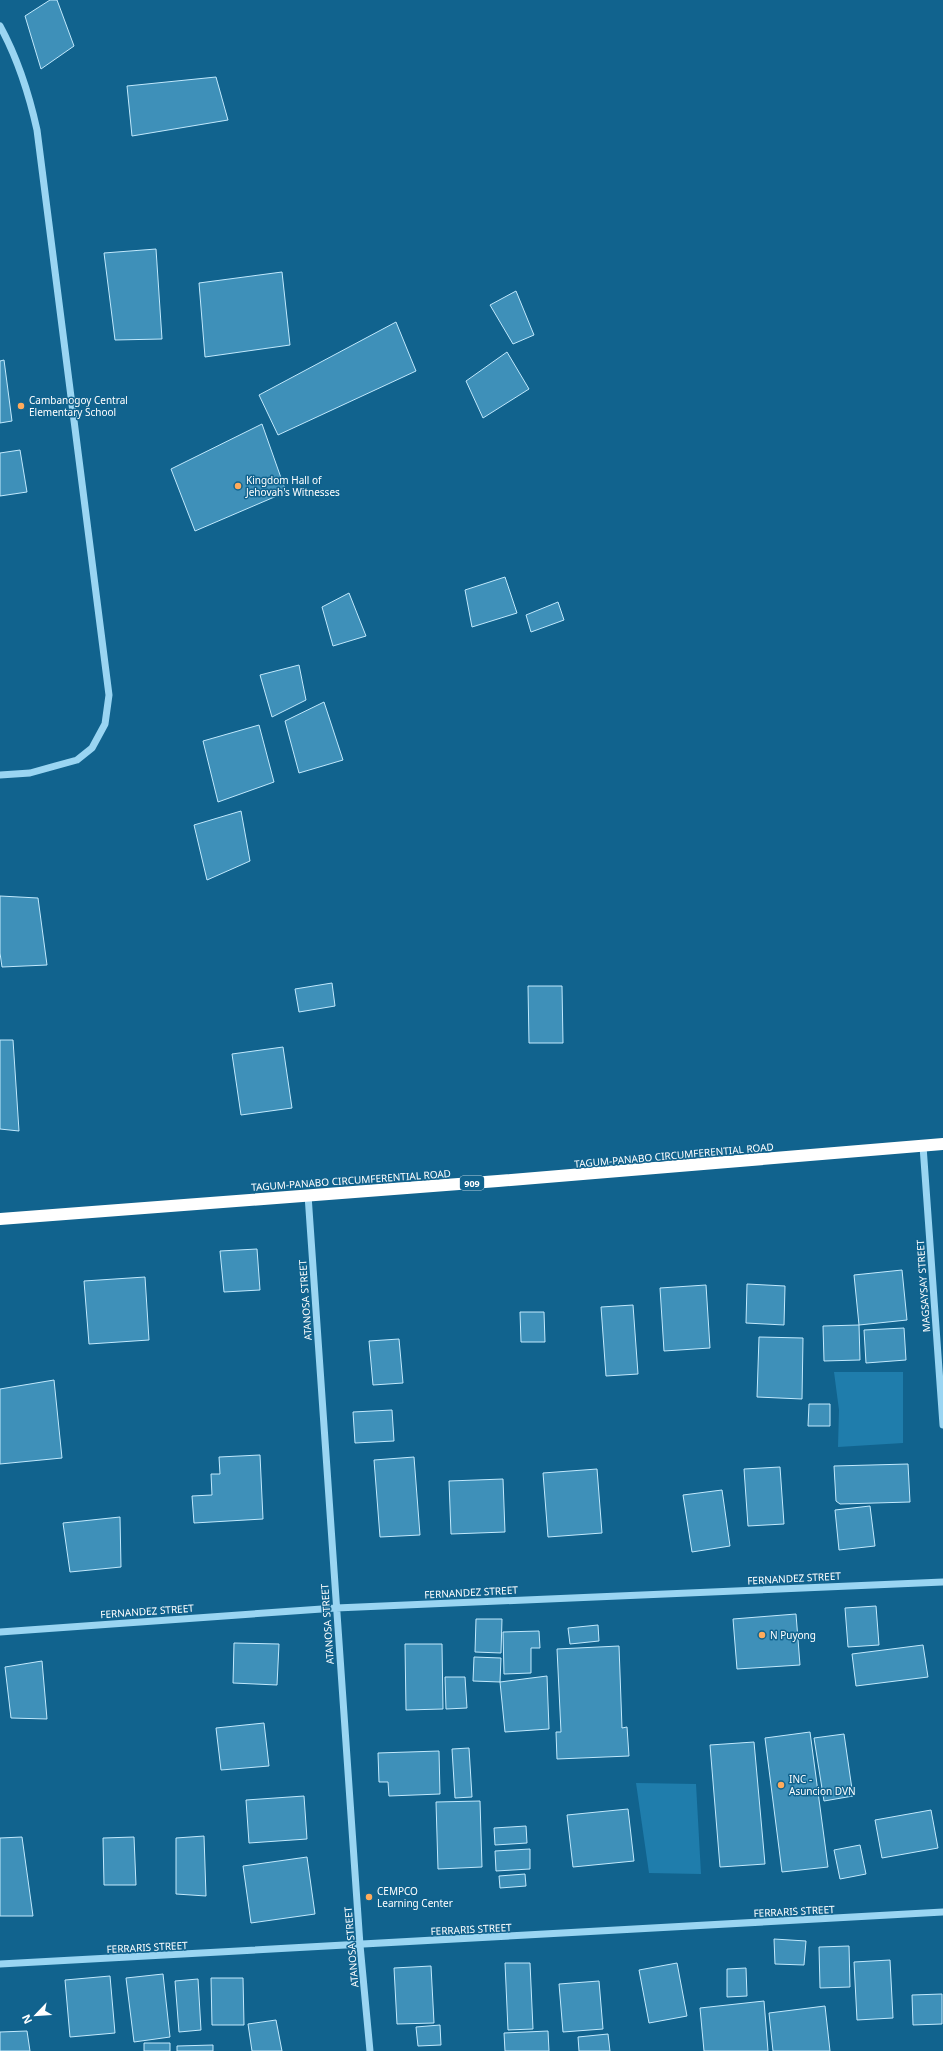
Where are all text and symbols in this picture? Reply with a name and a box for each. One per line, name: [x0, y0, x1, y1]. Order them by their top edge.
place label: Cambanogoy Central Elementary School: [29, 393, 128, 419]
marker: Cambanogoy Central Elementary School: [16, 401, 26, 411]
place label: Kingdom Hall of Jehovah's Witnesses: [245, 473, 340, 499]
marker: Kingdom Hall of Jehovah's Witnesses: [233, 481, 243, 491]
street label: TAGUM-PANABO CIRCUMFERENTIAL ROAD: [574, 1139, 774, 1171]
street label: TAGUM-PANABO CIRCUMFERENTIAL ROAD: [251, 1166, 451, 1194]
road number: 909: [460, 1176, 484, 1190]
street label: MAGSAYSAY STREET: [913, 1239, 933, 1333]
street label: ATANOSA STREET: [295, 1259, 315, 1341]
street label: FERNANDEZ STREET: [747, 1569, 842, 1587]
street label: ATANOSA STREET: [317, 1583, 337, 1665]
street label: FERNANDEZ STREET: [424, 1583, 519, 1601]
street label: FERNANDEZ STREET: [100, 1601, 195, 1621]
place label: N Puyong: [770, 1628, 816, 1642]
marker: N Puyong: [757, 1630, 767, 1640]
place label: INC - Asuncion DVN: [789, 1772, 856, 1798]
marker: INC - Asuncion DVN: [776, 1780, 786, 1790]
place label: CEMPCO Learning Center: [377, 1884, 453, 1910]
marker: CEMPCO Learning Center: [364, 1892, 374, 1902]
street label: FERRARIS STREET: [753, 1902, 835, 1920]
street label: ATANOSA STREET: [340, 1906, 361, 1988]
street label: FERRARIS STREET: [430, 1920, 512, 1938]
street label: FERRARIS STREET: [106, 1938, 188, 1956]
north arrow: [16, 1995, 56, 2035]
text: N: [18, 2012, 35, 2027]

